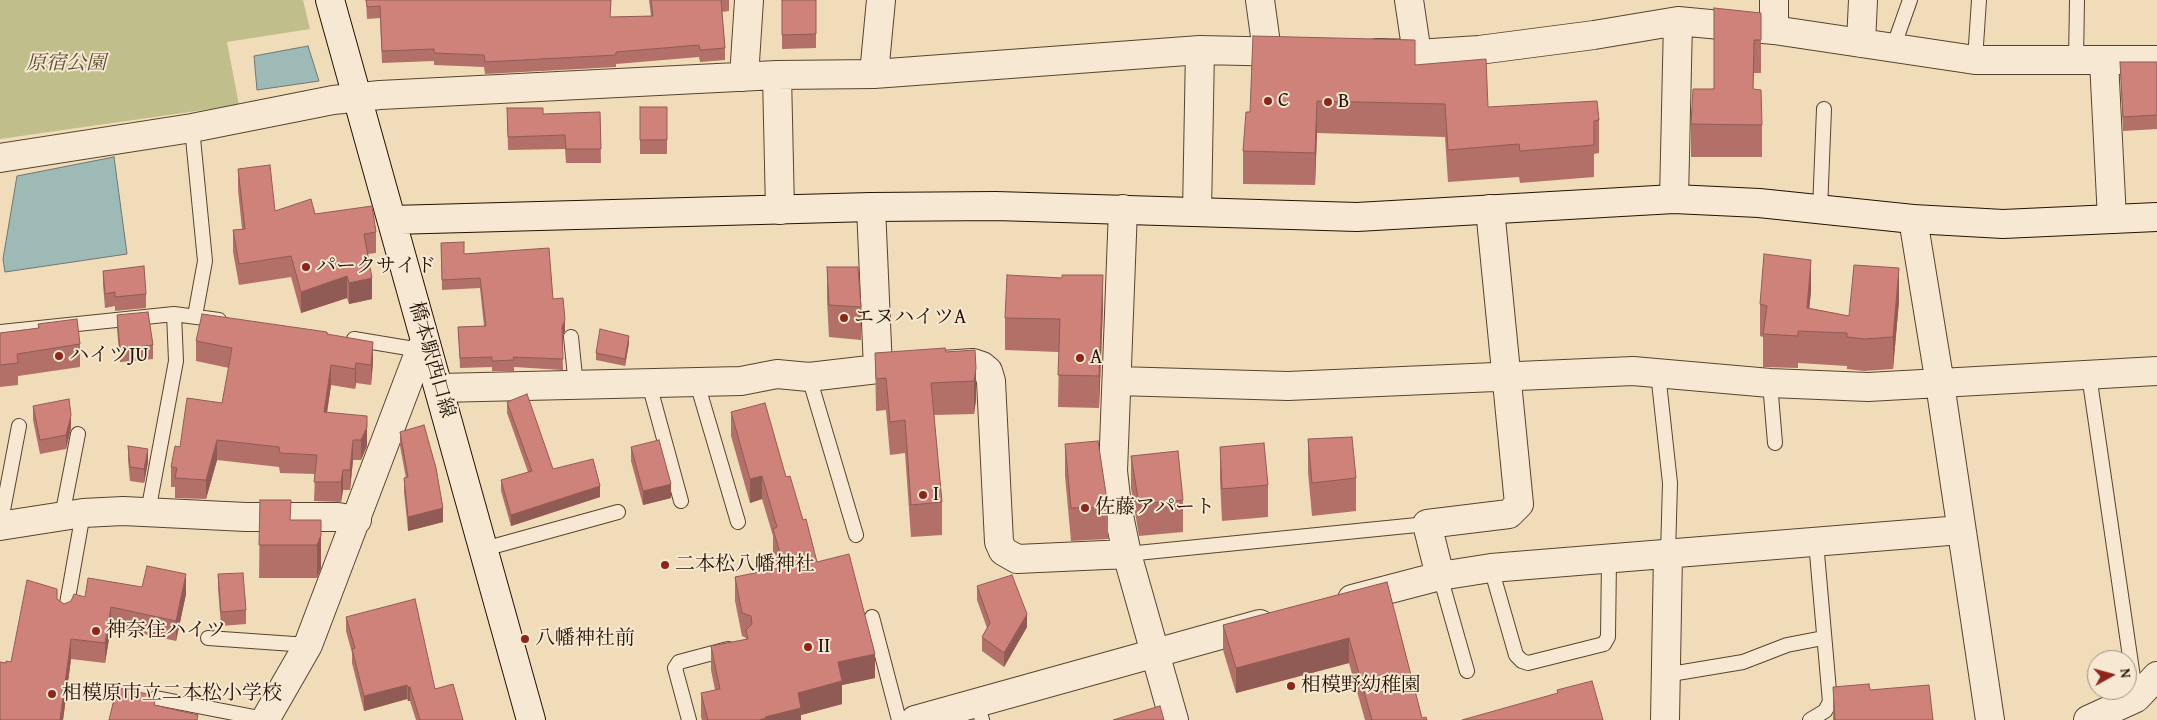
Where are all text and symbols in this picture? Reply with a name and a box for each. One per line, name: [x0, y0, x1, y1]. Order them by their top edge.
park label: 原宿公園: [26, 52, 106, 76]
place label: C: [1278, 89, 1289, 113]
place label: B: [1338, 90, 1349, 114]
marker: C: [1262, 95, 1274, 107]
marker: B: [1322, 96, 1334, 108]
place label: パークサイド: [316, 255, 436, 279]
marker: パークサイド: [300, 261, 312, 273]
street label: 橋本駅西口線: [403, 299, 459, 421]
place label: エヌハイツA: [854, 306, 966, 330]
marker: エヌハイツA: [838, 312, 850, 324]
place label: ハイツJU: [69, 344, 148, 368]
place label: A: [1090, 346, 1102, 370]
marker: ハイツJU: [53, 350, 65, 362]
marker: A: [1074, 352, 1086, 364]
place label: Ⅰ: [933, 483, 939, 507]
marker: Ⅰ: [917, 489, 929, 501]
place label: 佐藤アパート: [1095, 496, 1215, 520]
marker: 佐藤アパート: [1079, 502, 1091, 514]
place label: 二本松八幡神社: [675, 553, 815, 577]
marker: 二本松八幡神社: [659, 559, 671, 571]
place label: 神奈住ハイツ: [106, 619, 226, 643]
marker: 神奈住ハイツ: [90, 625, 102, 637]
place label: 八幡神社前: [535, 627, 635, 651]
marker: 八幡神社前: [519, 633, 531, 645]
place label: Ⅱ: [818, 635, 830, 659]
marker: Ⅱ: [802, 641, 814, 653]
north arrow: [2087, 650, 2137, 700]
text: N: [2115, 667, 2136, 679]
place label: 相模野幼稚園: [1301, 674, 1421, 698]
marker: 相模野幼稚園: [1285, 680, 1297, 692]
place label: 相模原市立二本松小学校: [62, 682, 282, 706]
marker: 相模原市立二本松小学校: [46, 688, 58, 700]

